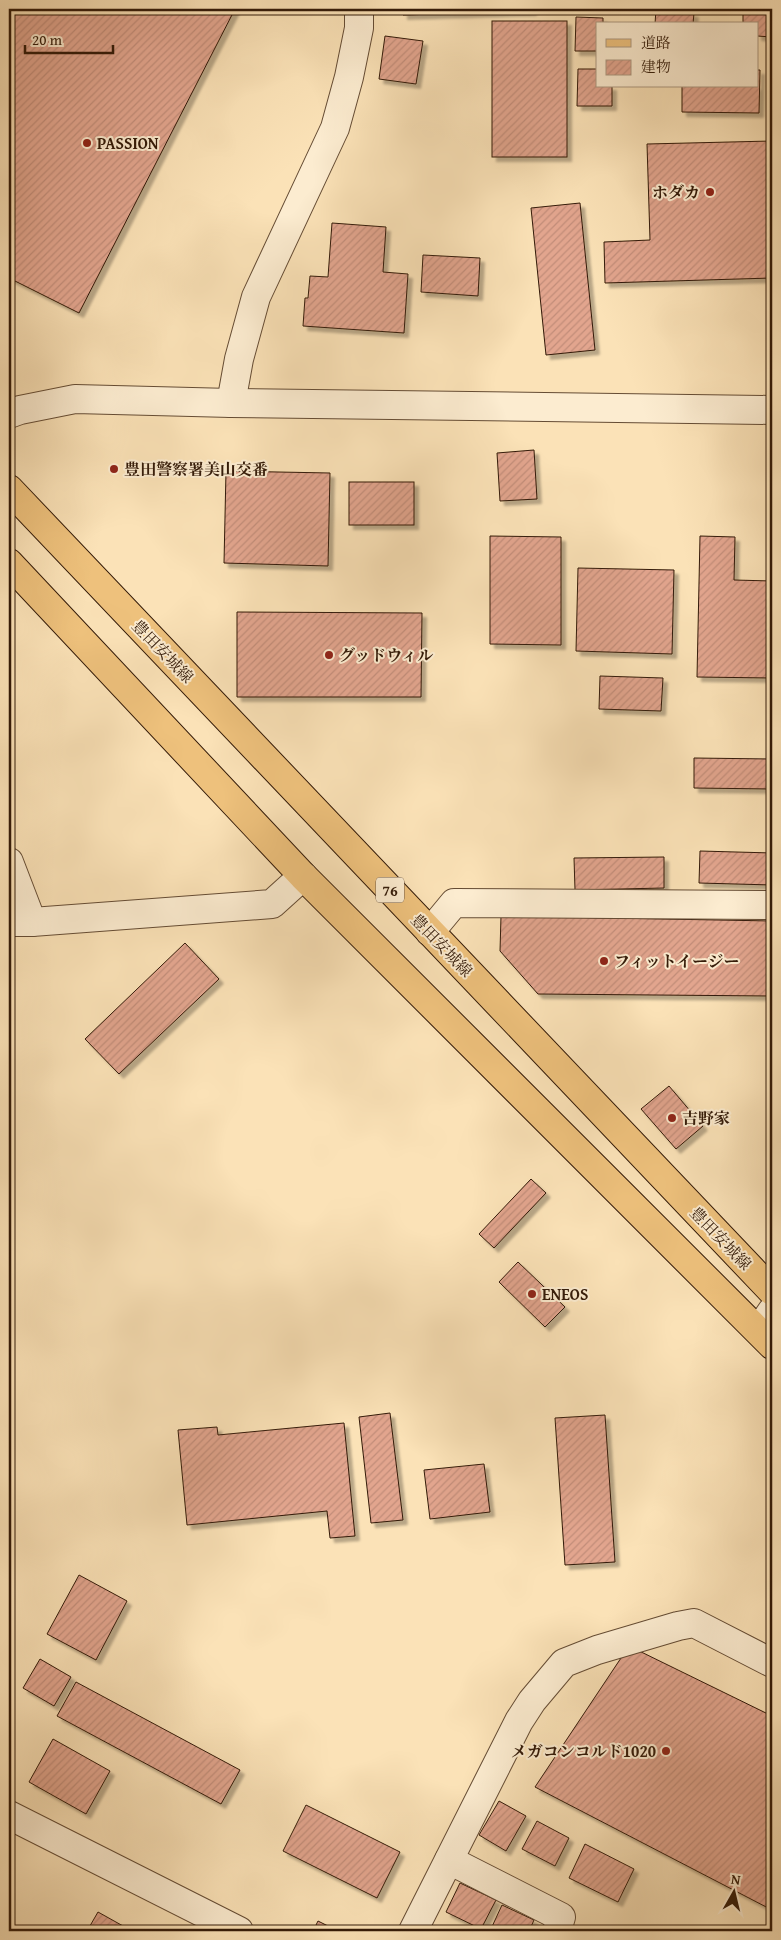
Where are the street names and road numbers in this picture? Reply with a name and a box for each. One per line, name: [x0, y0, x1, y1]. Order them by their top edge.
street label: 豊田安城線: [127, 614, 199, 688]
road number: 76: [376, 878, 404, 902]
street label: 豊田安城線: [406, 908, 478, 982]
street label: 豊田安城線: [685, 1201, 757, 1275]

